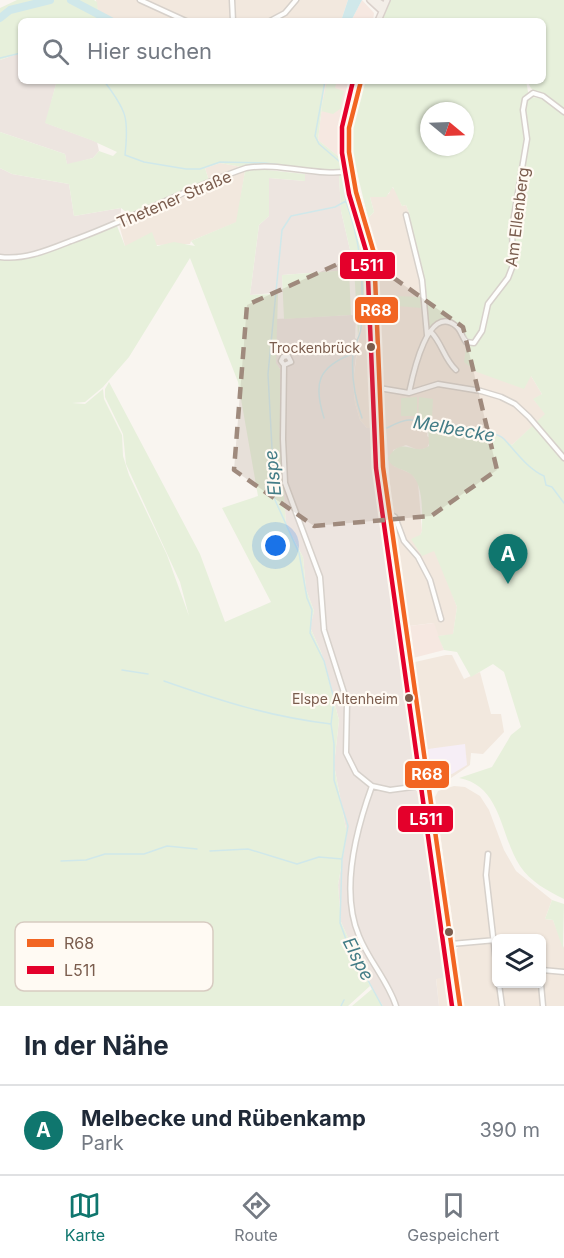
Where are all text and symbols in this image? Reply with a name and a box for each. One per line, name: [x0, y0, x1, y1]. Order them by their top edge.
search box: [18, 18, 546, 84]
icon: search: [39, 35, 72, 68]
text: Hier suchen: [87, 38, 212, 64]
north arrow: [420, 102, 474, 156]
street label: Thetener Straße: [114, 166, 234, 232]
street label: Am Ellenberg: [501, 166, 533, 268]
line badge: L511: [339, 251, 396, 280]
text: L511: [350, 255, 384, 275]
line badge: R68: [354, 296, 399, 324]
text: R68: [360, 300, 392, 320]
place label: Trockenbrück: [269, 339, 360, 356]
marker: Trockenbrück: [365, 341, 377, 353]
water label: Melbecke: [412, 411, 497, 446]
water label: Elspe: [260, 449, 285, 497]
your location: [261, 531, 290, 560]
pin: A: [488, 534, 528, 584]
place label: Elspe Altenheim: [292, 690, 398, 707]
marker: Elspe Altenheim: [403, 692, 415, 704]
line badge: R68: [404, 760, 450, 789]
text: R68: [411, 764, 443, 784]
line badge: L511: [397, 805, 454, 833]
text: L511: [409, 809, 443, 829]
legend: [15, 922, 213, 991]
unlabelled marker: [443, 926, 455, 938]
text: R68: [64, 933, 94, 953]
water label: Elspe: [339, 933, 378, 984]
map controls: [492, 934, 546, 988]
button: layers: [492, 934, 546, 988]
text: L511: [64, 960, 96, 980]
text: In der Nähe: [24, 1030, 169, 1061]
text: Melbecke und Rübenkamp: [81, 1105, 366, 1131]
text: A: [36, 1118, 51, 1142]
text: 390 m: [479, 1118, 540, 1142]
text: Park: [81, 1131, 124, 1155]
tab: Karte: [65, 1189, 105, 1245]
tab: Route: [234, 1189, 278, 1245]
tab: Gespeichert: [407, 1189, 499, 1245]

